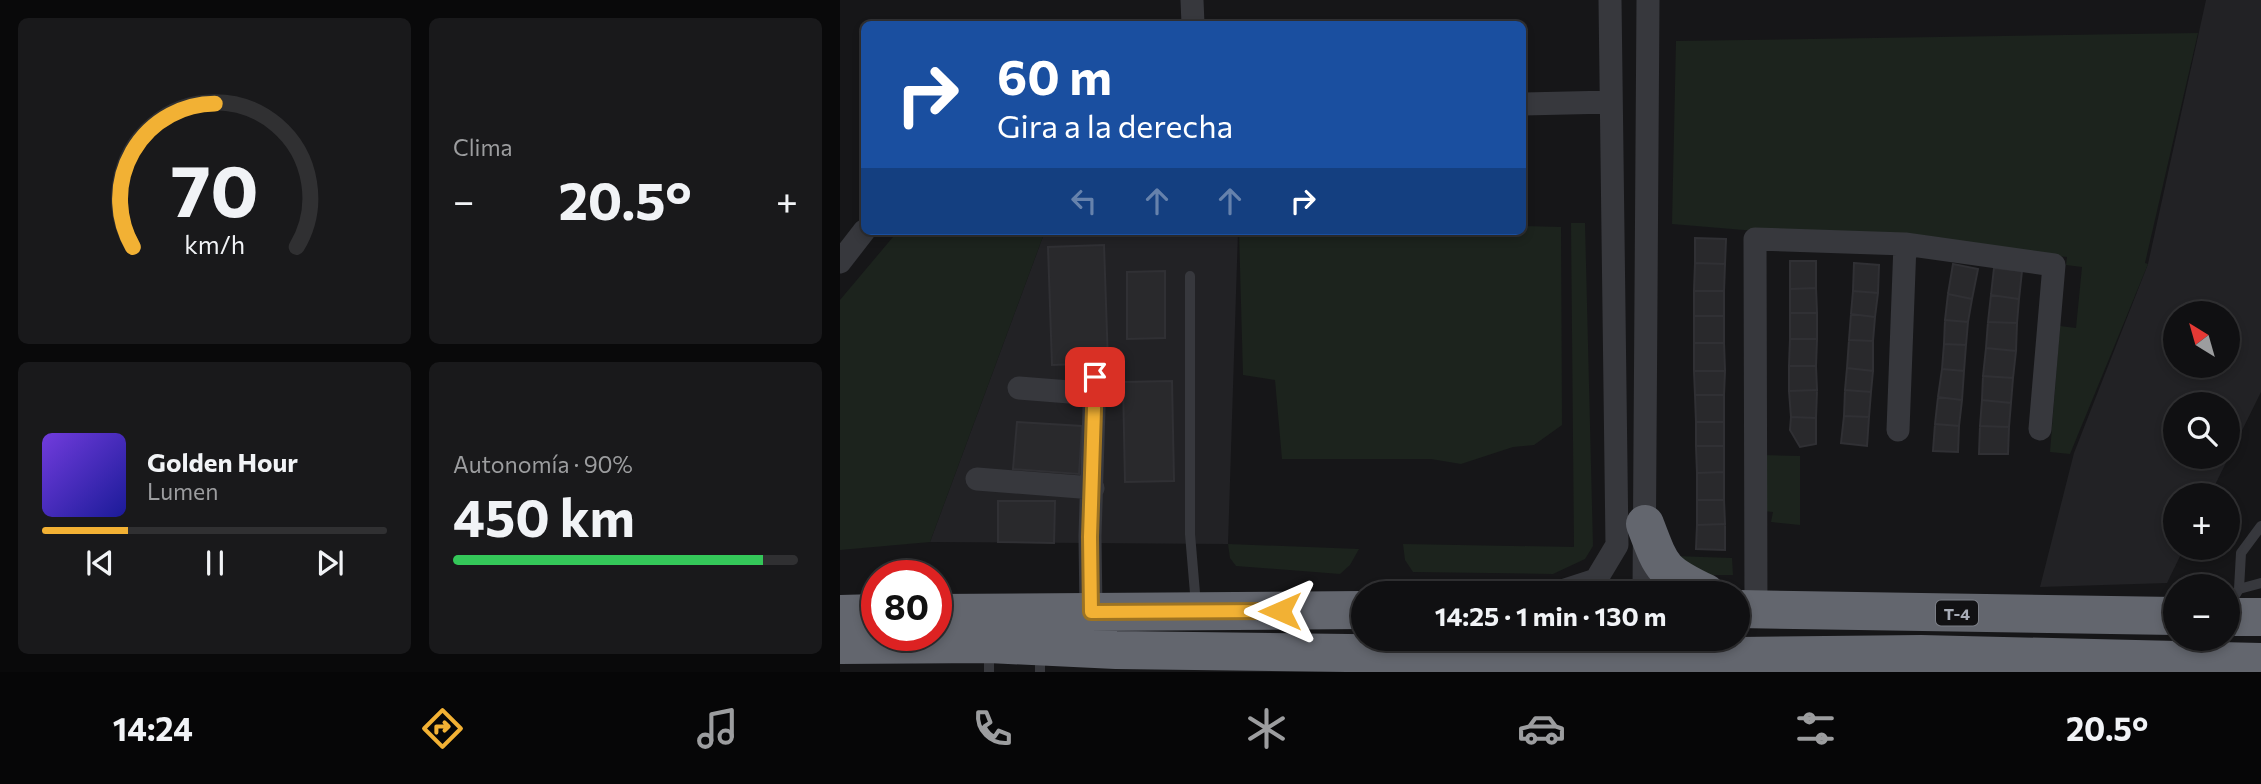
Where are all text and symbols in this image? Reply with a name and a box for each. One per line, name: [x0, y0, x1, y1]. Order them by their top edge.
text: 60 m: [997, 45, 1112, 105]
icon: right: [882, 49, 973, 140]
text: Gira a la derecha: [997, 105, 1233, 145]
text: Clima: [453, 133, 513, 161]
text: 70: [171, 143, 258, 232]
text: 20.5°: [558, 167, 692, 231]
text: −: [453, 176, 475, 223]
text: +: [776, 176, 798, 223]
icon: left: [1065, 182, 1103, 220]
icon: ahead: [1138, 182, 1176, 220]
icon: ahead: [1211, 182, 1249, 220]
icon: right: [1284, 182, 1322, 220]
text: km/h: [184, 229, 245, 259]
north arrow: [2163, 301, 2240, 378]
map controls: [2163, 301, 2240, 651]
pin: [1065, 347, 1125, 407]
icon: arrive: [1076, 358, 1114, 396]
button: search: [2163, 392, 2240, 469]
text: Golden Hour: [147, 446, 298, 477]
text: Autonomía · 90%: [453, 450, 633, 478]
text: Lumen: [147, 477, 218, 505]
button: +: [2163, 483, 2240, 560]
text: 450 km: [453, 484, 635, 548]
icon: previous: [81, 544, 119, 582]
icon: pause: [196, 544, 234, 582]
icon: next: [311, 544, 349, 582]
speed limit sign: 80: [861, 560, 952, 651]
position arrow: [1243, 574, 1317, 648]
button: −: [2163, 574, 2240, 651]
text: 14:25 · 1 min · 130 m: [1435, 600, 1666, 631]
road number: T-4: [1936, 600, 1978, 626]
icon: directions: [418, 704, 467, 753]
icon: music: [693, 704, 742, 753]
icon: phone: [968, 704, 1017, 753]
icon: climate: [1242, 704, 1291, 753]
icon: car: [1517, 704, 1566, 753]
icon: filters: [1791, 704, 1840, 753]
text: 14:24: [113, 708, 193, 748]
text: 20.5°: [2066, 708, 2148, 748]

